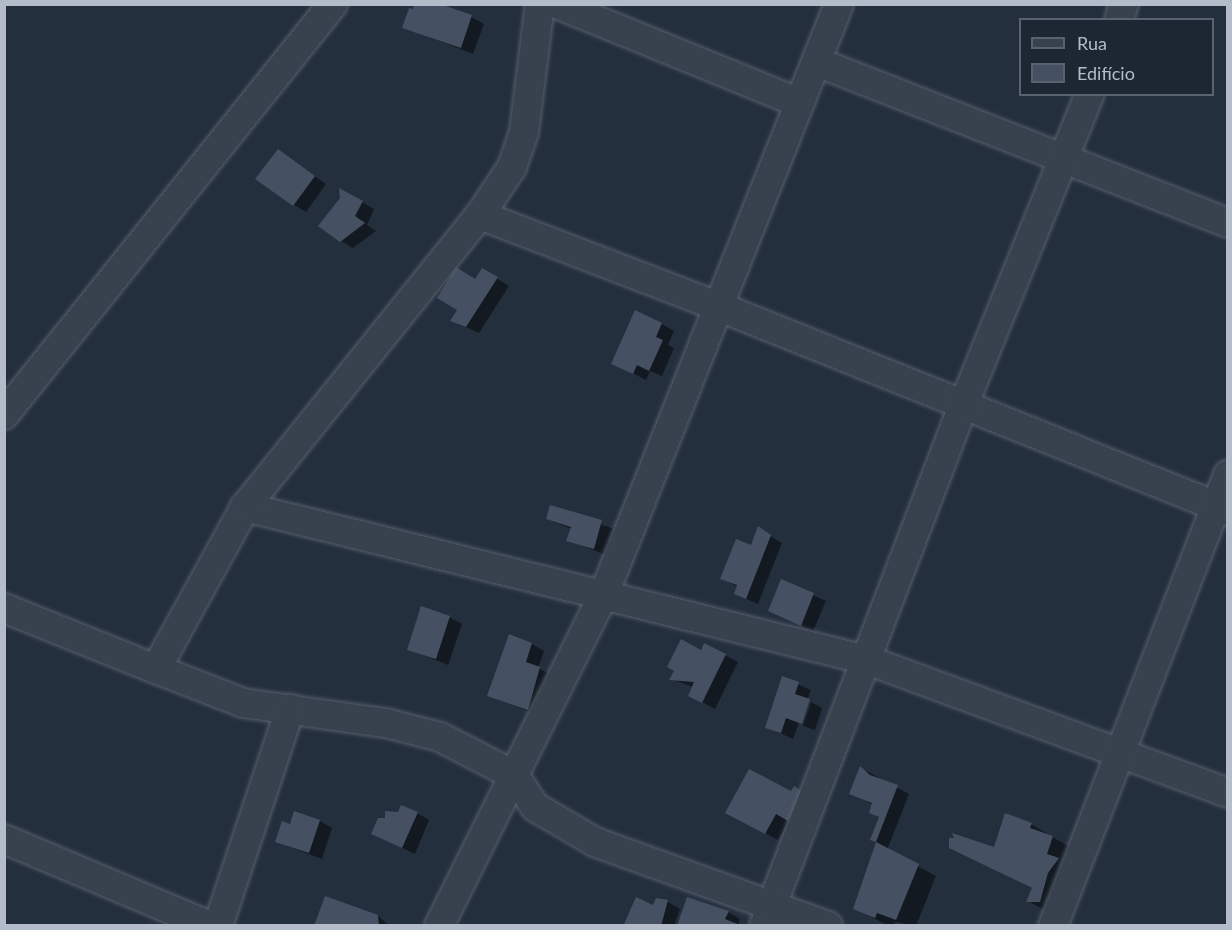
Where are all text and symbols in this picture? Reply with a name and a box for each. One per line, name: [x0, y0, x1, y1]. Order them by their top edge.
legend: [1019, 18, 1214, 96]
text: Rua: [1077, 32, 1107, 54]
text: Edifício: [1077, 62, 1135, 84]

